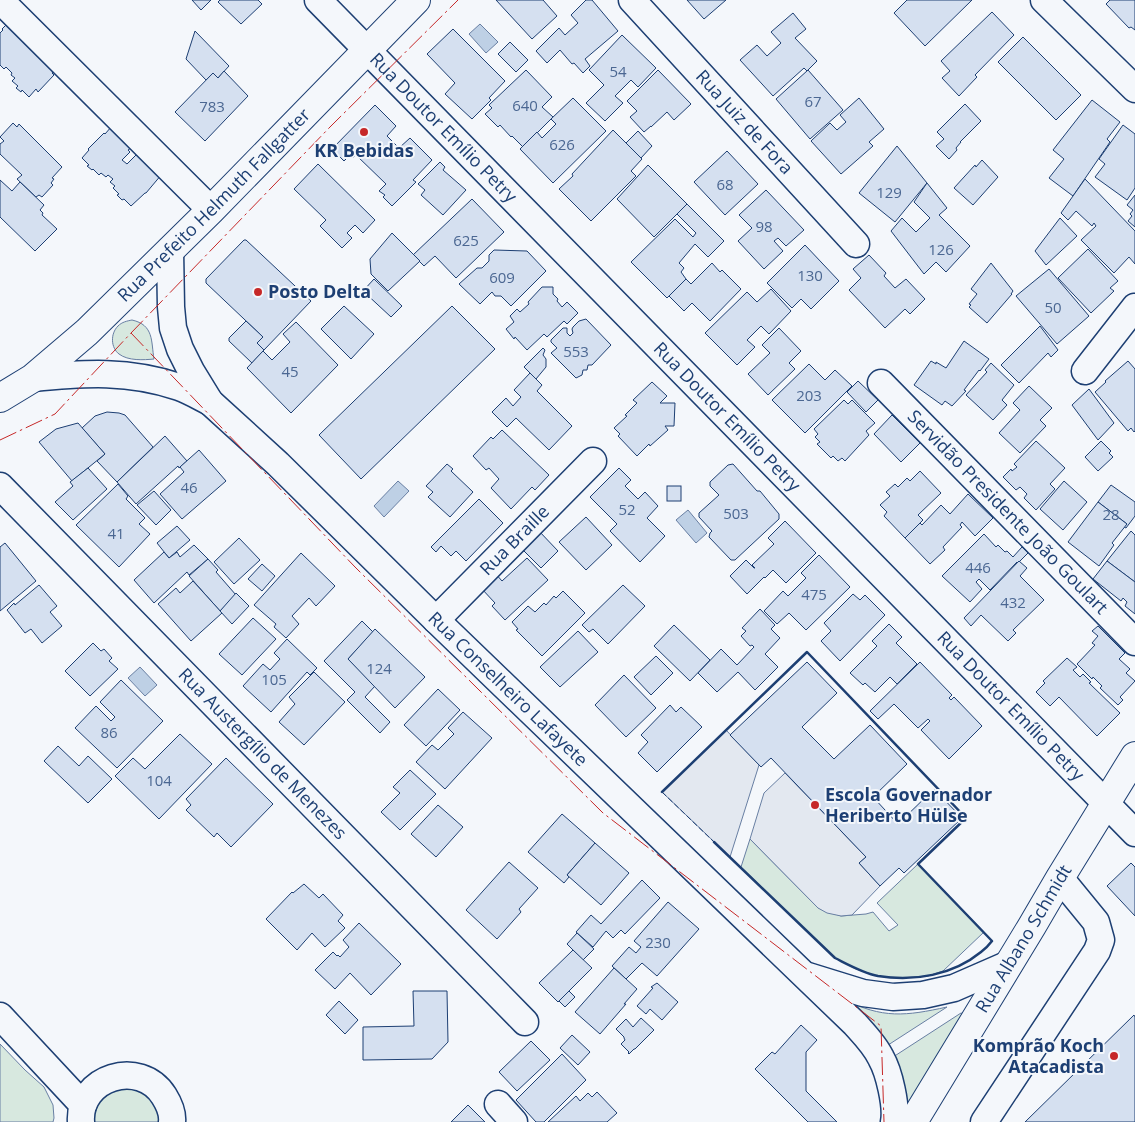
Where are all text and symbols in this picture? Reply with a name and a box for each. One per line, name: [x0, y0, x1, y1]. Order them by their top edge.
street label: Rua Doutor Emílio Petry: [365, 47, 524, 208]
house number: 54: [609, 61, 627, 81]
street label: Rua Juiz de Fora: [691, 64, 799, 179]
house number: 67: [804, 91, 822, 111]
house number: 640: [512, 95, 538, 115]
house number: 783: [199, 96, 225, 116]
street label: Rua Prefeito Helmuth Fallgatter: [112, 102, 315, 307]
marker: KR Bebidas: [358, 126, 370, 138]
house number: 626: [549, 134, 575, 154]
place label: KR Bebidas: [314, 138, 414, 162]
house number: 68: [716, 174, 734, 194]
house number: 129: [876, 182, 902, 202]
house number: 98: [755, 216, 773, 236]
house number: 625: [453, 230, 479, 250]
house number: 126: [928, 239, 954, 259]
house number: 130: [797, 265, 823, 285]
house number: 609: [489, 267, 515, 287]
place label: Posto Delta: [268, 279, 371, 303]
marker: Posto Delta: [252, 286, 264, 298]
house number: 50: [1044, 297, 1062, 317]
street label: Rua Doutor Emílio Petry: [649, 336, 807, 497]
house number: 553: [563, 341, 589, 361]
house number: 45: [281, 361, 299, 381]
house number: 203: [796, 385, 822, 405]
street label: Servidão Presidente João Goulart: [903, 404, 1114, 619]
house number: 46: [180, 477, 198, 497]
street label: Rua Braille: [474, 499, 554, 580]
house number: 52: [618, 499, 636, 519]
house number: 503: [723, 503, 749, 523]
house number: 28: [1102, 504, 1120, 524]
house number: 41: [107, 523, 125, 543]
house number: 446: [965, 557, 991, 577]
house number: 475: [801, 584, 827, 604]
house number: 432: [1000, 592, 1026, 612]
street label: Rua Conselheiro Lafayete: [423, 606, 594, 771]
street label: Rua Doutor Emílio Petry: [932, 625, 1091, 786]
house number: 124: [366, 658, 392, 678]
street label: Rua Austergílio de Menezes: [174, 662, 353, 844]
house number: 105: [261, 669, 287, 689]
house number: 86: [100, 722, 118, 742]
house number: 104: [146, 770, 172, 790]
place label: Escola Governador Heriberto Hülse: [825, 782, 992, 827]
marker: Escola Governador Heriberto Hülse: [809, 799, 821, 811]
street label: Rua Albano Schmidt: [969, 860, 1076, 1017]
house number: 230: [645, 932, 671, 952]
place label: Komprão Koch Atacadista: [973, 1033, 1104, 1078]
marker: Komprão Koch Atacadista: [1108, 1050, 1120, 1062]

